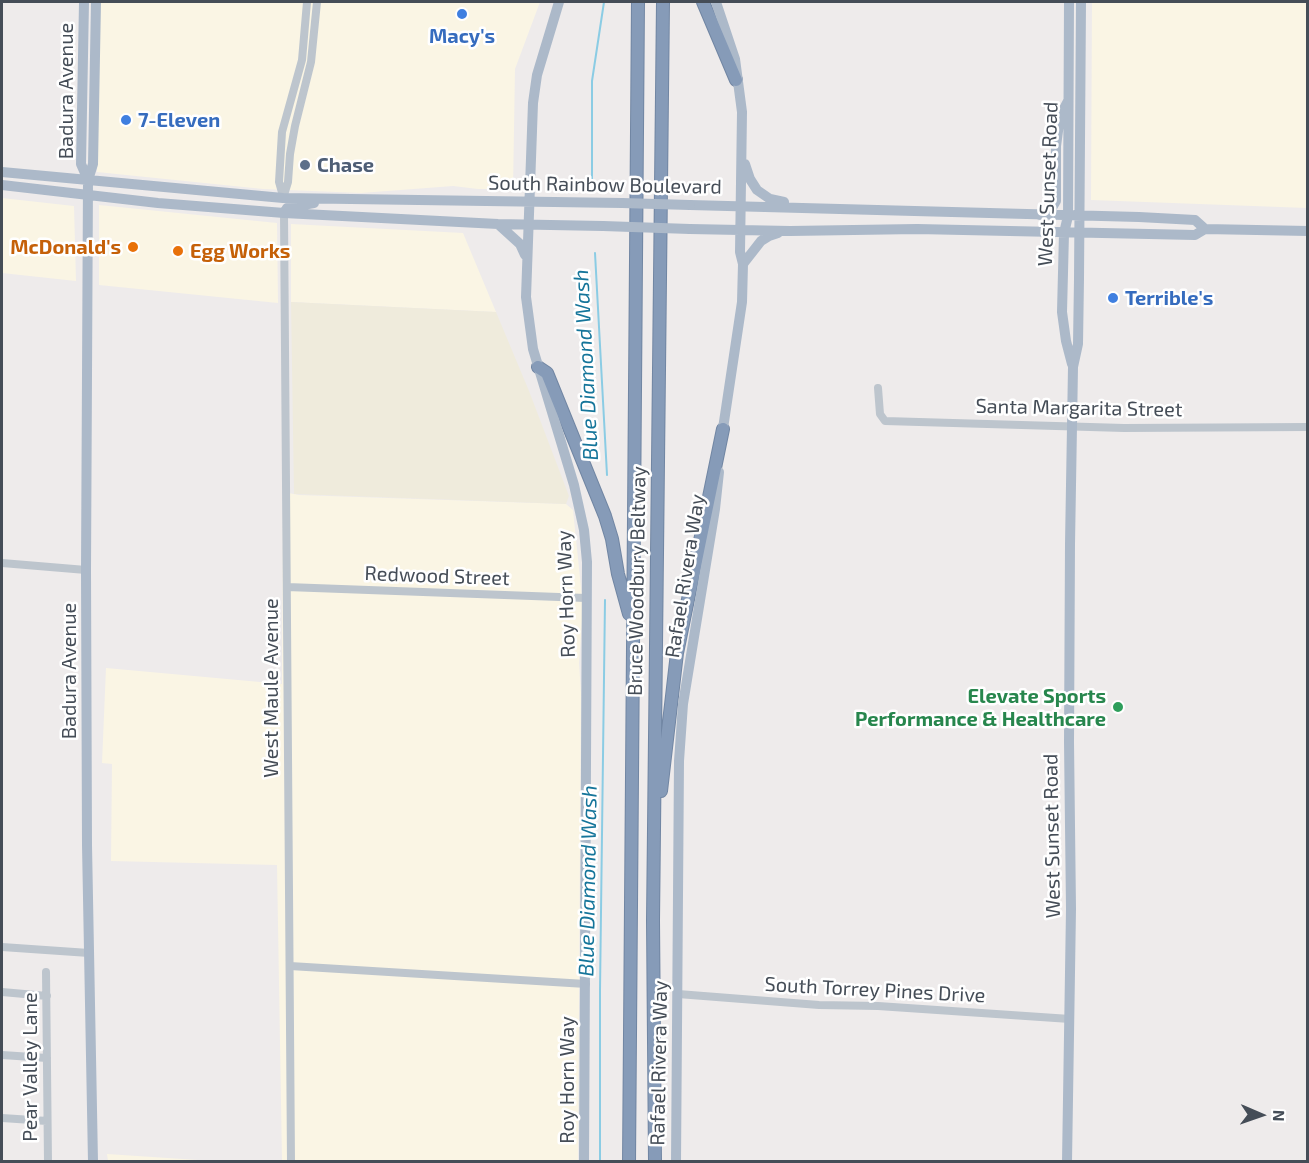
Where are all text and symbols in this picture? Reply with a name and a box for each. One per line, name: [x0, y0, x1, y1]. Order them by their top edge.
marker: Macy's: [455, 7, 469, 21]
street label: Badura Avenue: [54, 23, 78, 159]
place label: Macy's: [429, 24, 495, 48]
street label: West Sunset Road: [1033, 101, 1063, 267]
place label: 7-Eleven: [138, 108, 220, 132]
marker: 7-Eleven: [119, 113, 133, 127]
place label: Chase: [317, 153, 374, 177]
marker: Chase: [298, 158, 312, 172]
street label: South Rainbow Boulevard: [488, 171, 722, 199]
place label: McDonald's: [10, 235, 121, 259]
place label: Egg Works: [190, 239, 290, 263]
marker: McDonald's: [126, 240, 140, 254]
marker: Egg Works: [171, 244, 185, 258]
water label: Blue Diamond Wash: [568, 269, 604, 461]
place label: Terrible's: [1125, 286, 1213, 310]
marker: Terrible's: [1106, 291, 1120, 305]
street label: Santa Margarita Street: [975, 394, 1183, 422]
street label: Bruce Woodbury Beltway: [623, 466, 651, 696]
street label: Rafael Rivera Way: [660, 492, 710, 660]
street label: Roy Horn Way: [552, 530, 580, 658]
street label: Redwood Street: [364, 561, 510, 591]
street label: West Maule Avenue: [259, 598, 283, 778]
street label: Badura Avenue: [57, 603, 81, 739]
place label: Elevate Sports Performance & Healthcare: [855, 684, 1106, 731]
marker: Elevate Sports Performance & Healthcare: [1111, 700, 1125, 714]
street label: West Sunset Road: [1039, 753, 1065, 919]
water label: Blue Diamond Wash: [574, 785, 602, 977]
street label: South Torrey Pines Drive: [764, 972, 986, 1008]
street label: Rafael Rivera Way: [646, 980, 672, 1146]
street label: Pear Valley Lane: [18, 992, 42, 1142]
street label: Roy Horn Way: [555, 1016, 579, 1144]
north arrow: [1231, 1085, 1291, 1145]
text: N: [1270, 1110, 1289, 1122]

